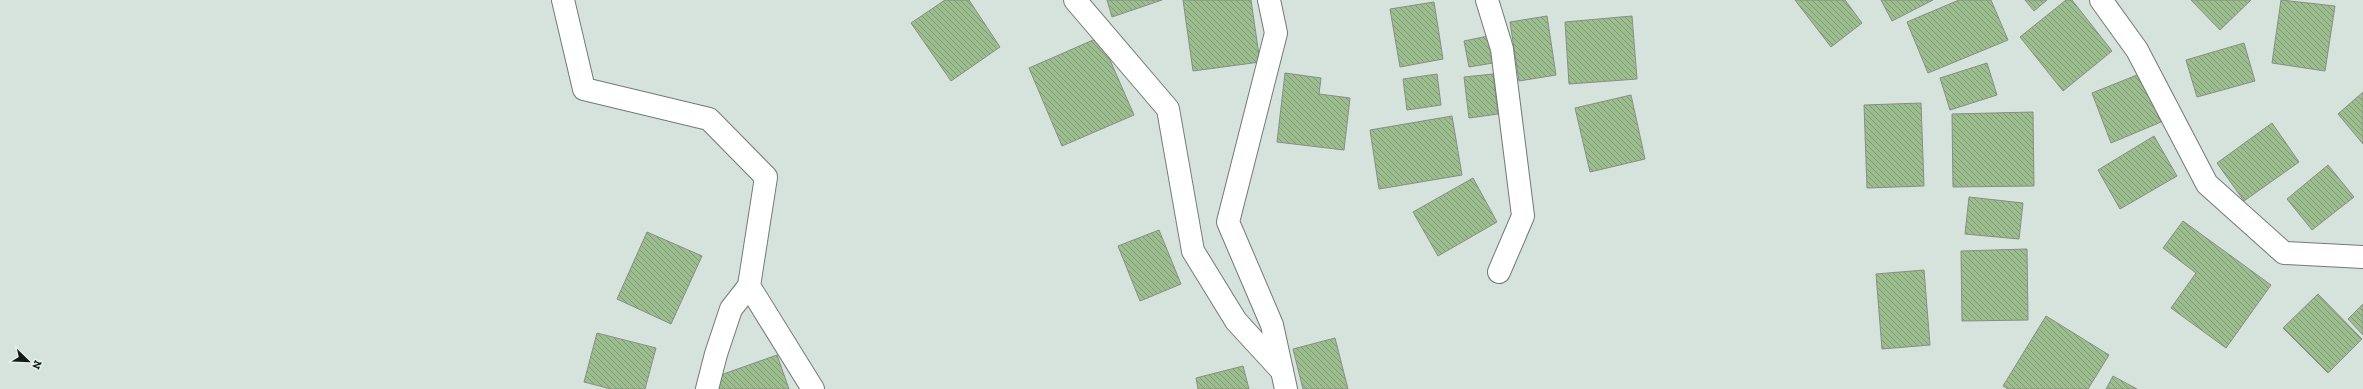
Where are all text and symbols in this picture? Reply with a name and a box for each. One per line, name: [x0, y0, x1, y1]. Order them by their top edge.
north arrow: [8, 341, 48, 381]
text: N: [29, 358, 44, 372]

